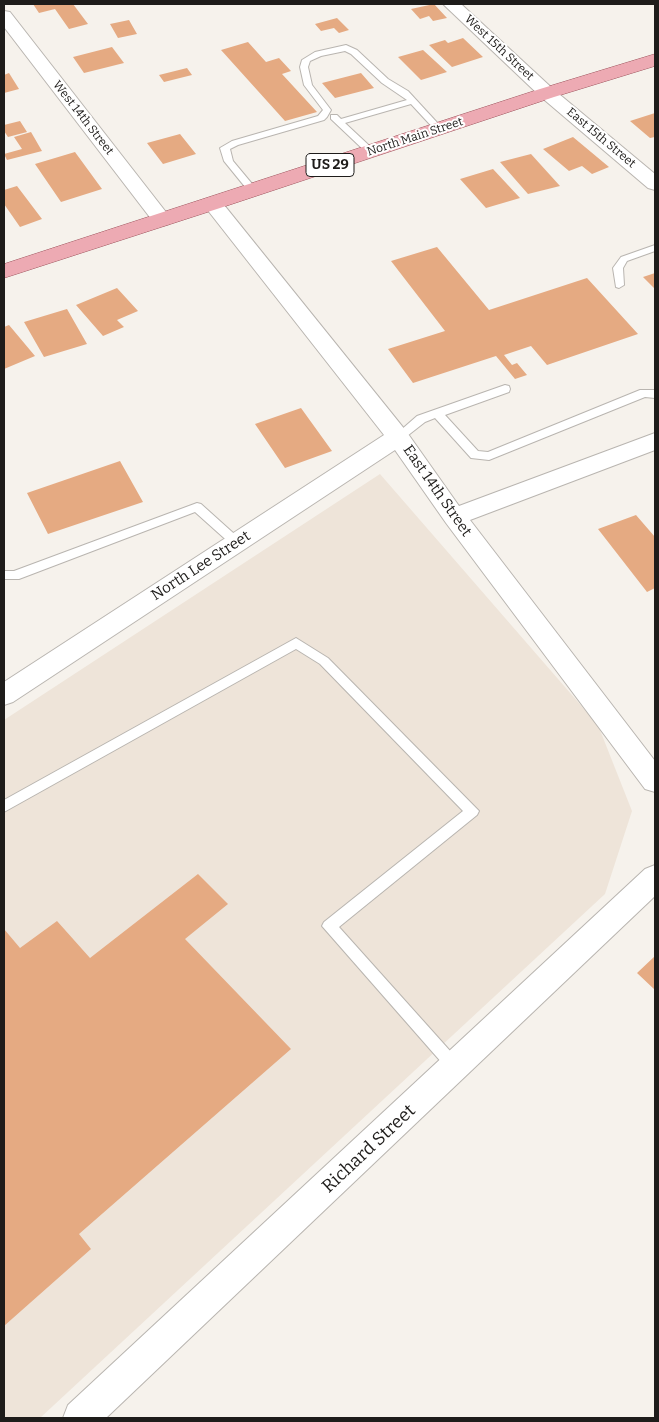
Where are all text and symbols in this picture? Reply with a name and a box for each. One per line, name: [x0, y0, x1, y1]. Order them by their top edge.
street label: West 15th Street: [461, 12, 537, 84]
street label: West 14th Street: [50, 78, 116, 158]
street label: East 15th Street: [564, 105, 638, 171]
street label: North Main Street: [365, 115, 465, 159]
road number: US 29: [306, 154, 354, 176]
street label: East 14th Street: [399, 442, 475, 540]
street label: North Lee Street: [148, 527, 254, 605]
street label: Richard Street: [318, 1100, 420, 1198]

